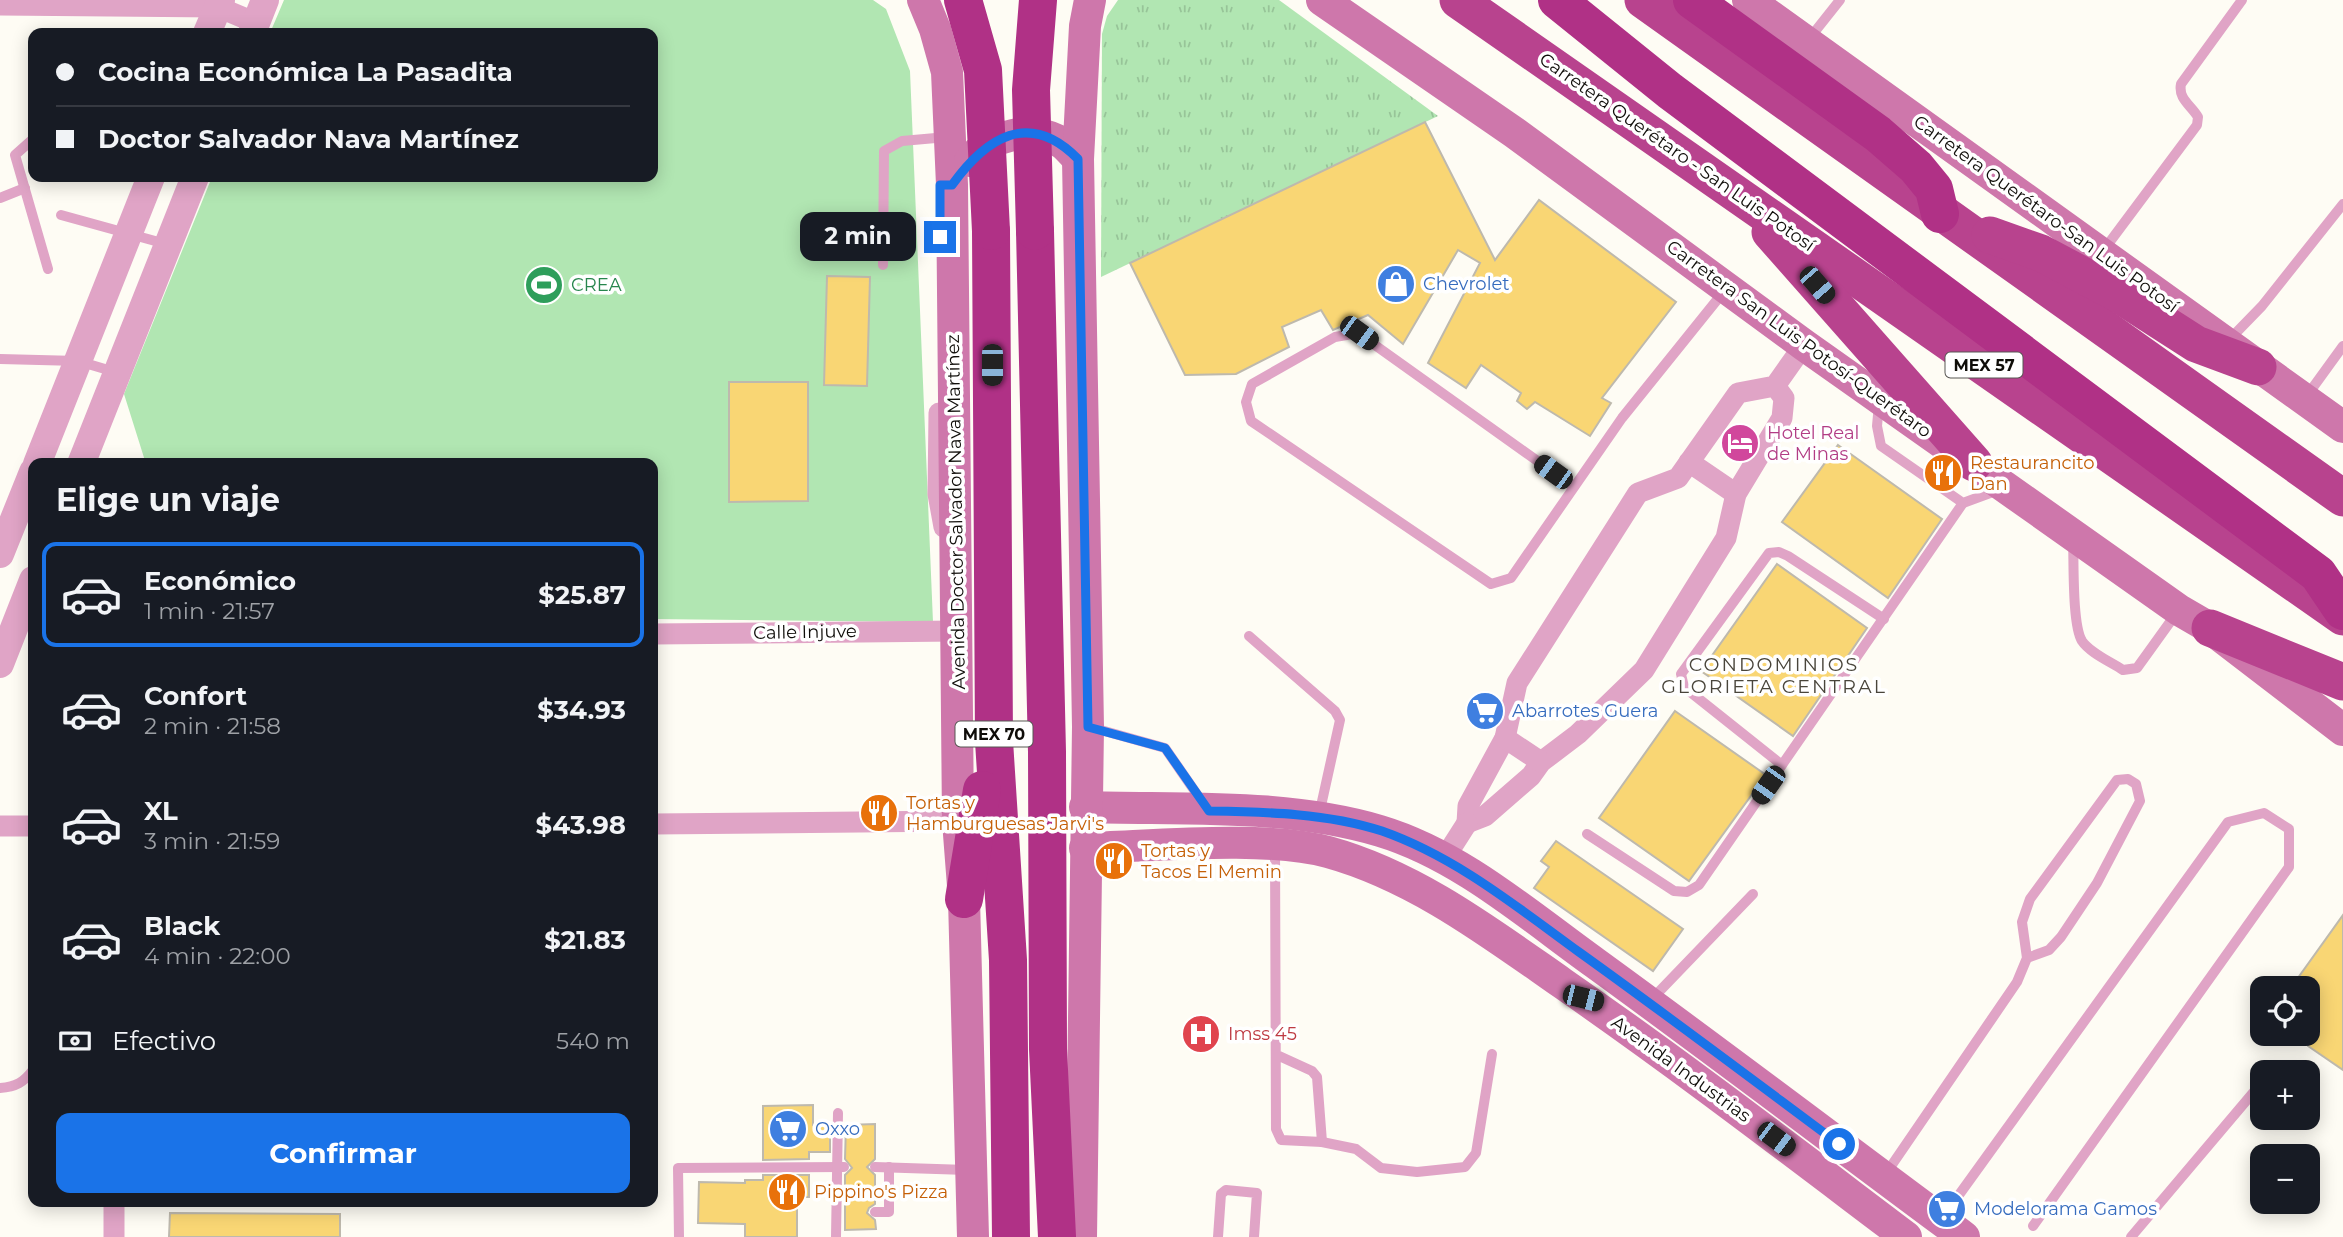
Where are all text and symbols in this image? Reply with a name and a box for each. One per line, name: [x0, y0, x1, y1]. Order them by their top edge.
street label: Carretera Querétaro - San Luis Potosí: [1535, 48, 1820, 257]
text: Cocina Económica La Pasadita: [98, 56, 513, 88]
street label: Carretera Querétaro-San Luis Potosí: [1909, 111, 2184, 318]
text: Doctor Salvador Nava Martínez: [98, 123, 519, 155]
callout: 2 min: [800, 212, 916, 262]
route end: [924, 221, 956, 253]
text: 2 min: [824, 222, 892, 250]
street label: Carretera San Luis Potosí-Querétaro: [1662, 235, 1936, 443]
car: [1796, 262, 1839, 308]
shop icon: Chevrolet: [1375, 263, 1417, 305]
sports icon: CREA: [523, 264, 565, 306]
place label: Chevrolet: [1423, 273, 1510, 295]
place label: CREA: [571, 274, 622, 296]
car: [1336, 312, 1383, 354]
street label: Avenida Doctor Salvador Nava Martínez: [942, 334, 970, 690]
car: [982, 344, 1003, 386]
road number: MEX 57: [1946, 352, 2022, 378]
hotel icon: Hotel Real de Minas: [1719, 422, 1761, 464]
place label: Hotel Real de Minas: [1767, 422, 1859, 465]
car: [1530, 451, 1577, 493]
restaurant icon: Restaurancito Dan: [1922, 452, 1964, 494]
place label: Restaurancito Dan: [1970, 452, 2095, 495]
text: Elige un viaje: [56, 480, 280, 519]
icon: car: [60, 563, 123, 626]
text: Económico: [144, 565, 296, 597]
text: $25.87: [538, 579, 626, 611]
text: 1 min · 21:57: [144, 597, 275, 625]
street label: Calle Injuve: [753, 620, 857, 644]
district label: CONDOMINIOS GLORIETA CENTRAL: [1661, 653, 1887, 698]
icon: car: [60, 678, 123, 741]
text: Confort: [144, 680, 247, 712]
supermarket icon: Abarrotes Guera: [1464, 690, 1506, 732]
text: $34.93: [537, 694, 626, 726]
place label: Abarrotes Guera: [1512, 700, 1658, 722]
text: 2 min · 21:58: [144, 712, 281, 740]
road number: MEX 70: [956, 722, 1032, 747]
car: [1748, 762, 1789, 808]
restaurant icon: Tortas y Hamburguesas Jarvi's: [858, 792, 900, 834]
place label: Tortas y Hamburguesas Jarvi's: [906, 792, 1104, 835]
icon: car: [60, 793, 123, 856]
text: XL: [144, 795, 178, 827]
text: $43.98: [535, 809, 626, 841]
text: 3 min · 21:59: [144, 827, 280, 855]
restaurant icon: Tortas y Tacos El Memin: [1093, 840, 1135, 882]
place label: Tortas y Tacos El Memin: [1141, 840, 1282, 883]
icon: car: [60, 908, 123, 971]
text: Black: [144, 910, 220, 942]
text: $21.83: [544, 924, 626, 956]
text: 4 min · 22:00: [144, 942, 291, 970]
map controls: [2250, 976, 2320, 1214]
button: locate: [2250, 976, 2320, 1046]
car: [1561, 983, 1606, 1013]
street label: Avenida Industrias: [1607, 1011, 1755, 1127]
hospital icon: Imss 45: [1180, 1013, 1222, 1055]
icon: cash: [56, 1022, 94, 1060]
place label: Imss 45: [1228, 1023, 1297, 1045]
text: Efectivo: [112, 1025, 216, 1057]
text: 540 m: [556, 1027, 630, 1055]
button: +: [2250, 1060, 2320, 1130]
supermarket icon: Oxxo: [767, 1108, 809, 1150]
button: Confirmar: [56, 1113, 630, 1193]
place label: Oxxo: [815, 1118, 860, 1140]
car: [1753, 1118, 1800, 1160]
route start: [1823, 1128, 1855, 1160]
button: −: [2250, 1144, 2320, 1214]
restaurant icon: Pippino's Pizza: [766, 1171, 808, 1213]
place label: Pippino's Pizza: [814, 1181, 948, 1203]
supermarket icon: Modelorama Gamos: [1926, 1188, 1968, 1230]
place label: Modelorama Gamos: [1974, 1198, 2157, 1220]

